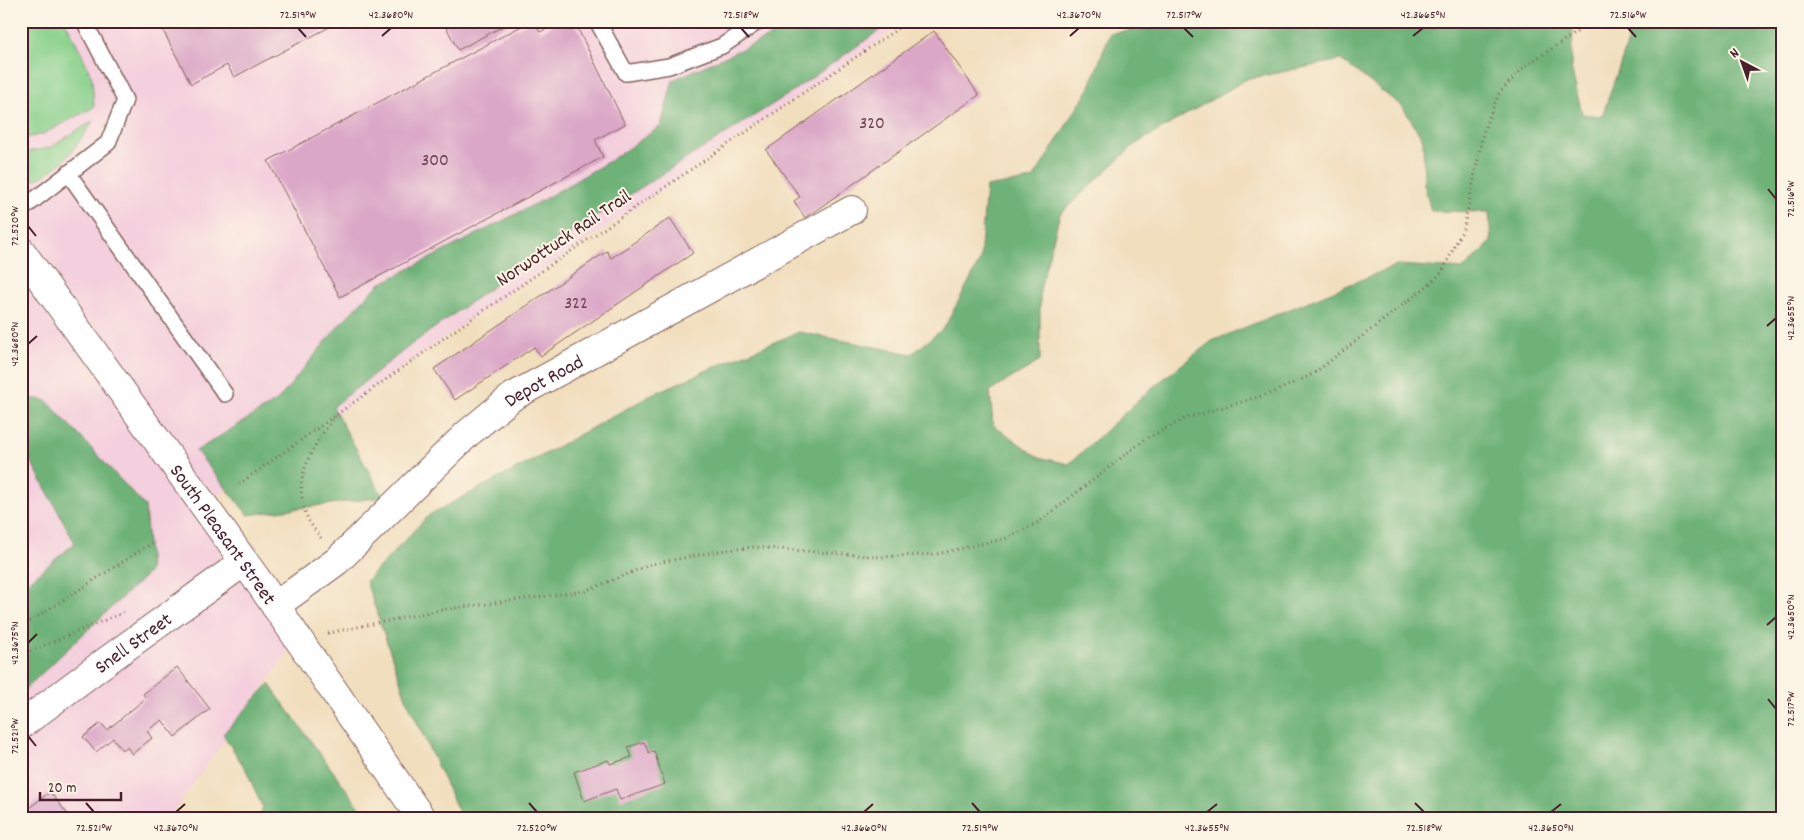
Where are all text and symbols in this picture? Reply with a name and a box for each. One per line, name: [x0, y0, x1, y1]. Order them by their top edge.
text: 72.519°W: [280, 7, 316, 24]
text: 42.3680°N: [369, 7, 413, 24]
text: 72.518°W: [723, 7, 759, 24]
text: 42.3670°N: [1057, 7, 1101, 24]
text: 72.517°W: [1166, 7, 1202, 24]
text: 42.3665°N: [1401, 7, 1445, 24]
text: 72.516°W: [1610, 7, 1646, 24]
north arrow: [1716, 38, 1766, 88]
text: N: [1726, 44, 1744, 64]
house number: 320: [859, 112, 885, 137]
house number: 300: [421, 149, 449, 174]
text: 72.516°W: [1783, 181, 1800, 217]
street label: Norwottuck Rail Trail: [492, 184, 638, 295]
text: 72.520°W: [7, 206, 24, 246]
house number: 322: [564, 292, 588, 317]
text: 42.3655°N: [1783, 296, 1800, 340]
text: 42.3680°N: [7, 322, 24, 366]
street label: Depot Road: [499, 349, 589, 415]
street label: South Pleasant Street: [161, 459, 282, 611]
text: 42.3650°N: [1783, 594, 1800, 640]
street label: Snell Street: [90, 607, 179, 682]
text: 42.3675°N: [7, 621, 24, 665]
text: 72.517°W: [1783, 691, 1800, 727]
text: 72.521°W: [7, 718, 24, 754]
scale bar: [40, 770, 121, 802]
text: 20 m: [48, 778, 76, 800]
text: 72.521°W: [76, 820, 112, 837]
text: 42.3670°N: [154, 820, 198, 837]
text: 72.520°W: [517, 820, 557, 837]
text: 42.3660°N: [841, 820, 887, 837]
text: 72.519°W: [962, 820, 998, 837]
text: 42.3655°N: [1185, 820, 1229, 837]
text: 72.518°W: [1406, 820, 1442, 837]
text: 42.3650°N: [1528, 820, 1574, 837]

